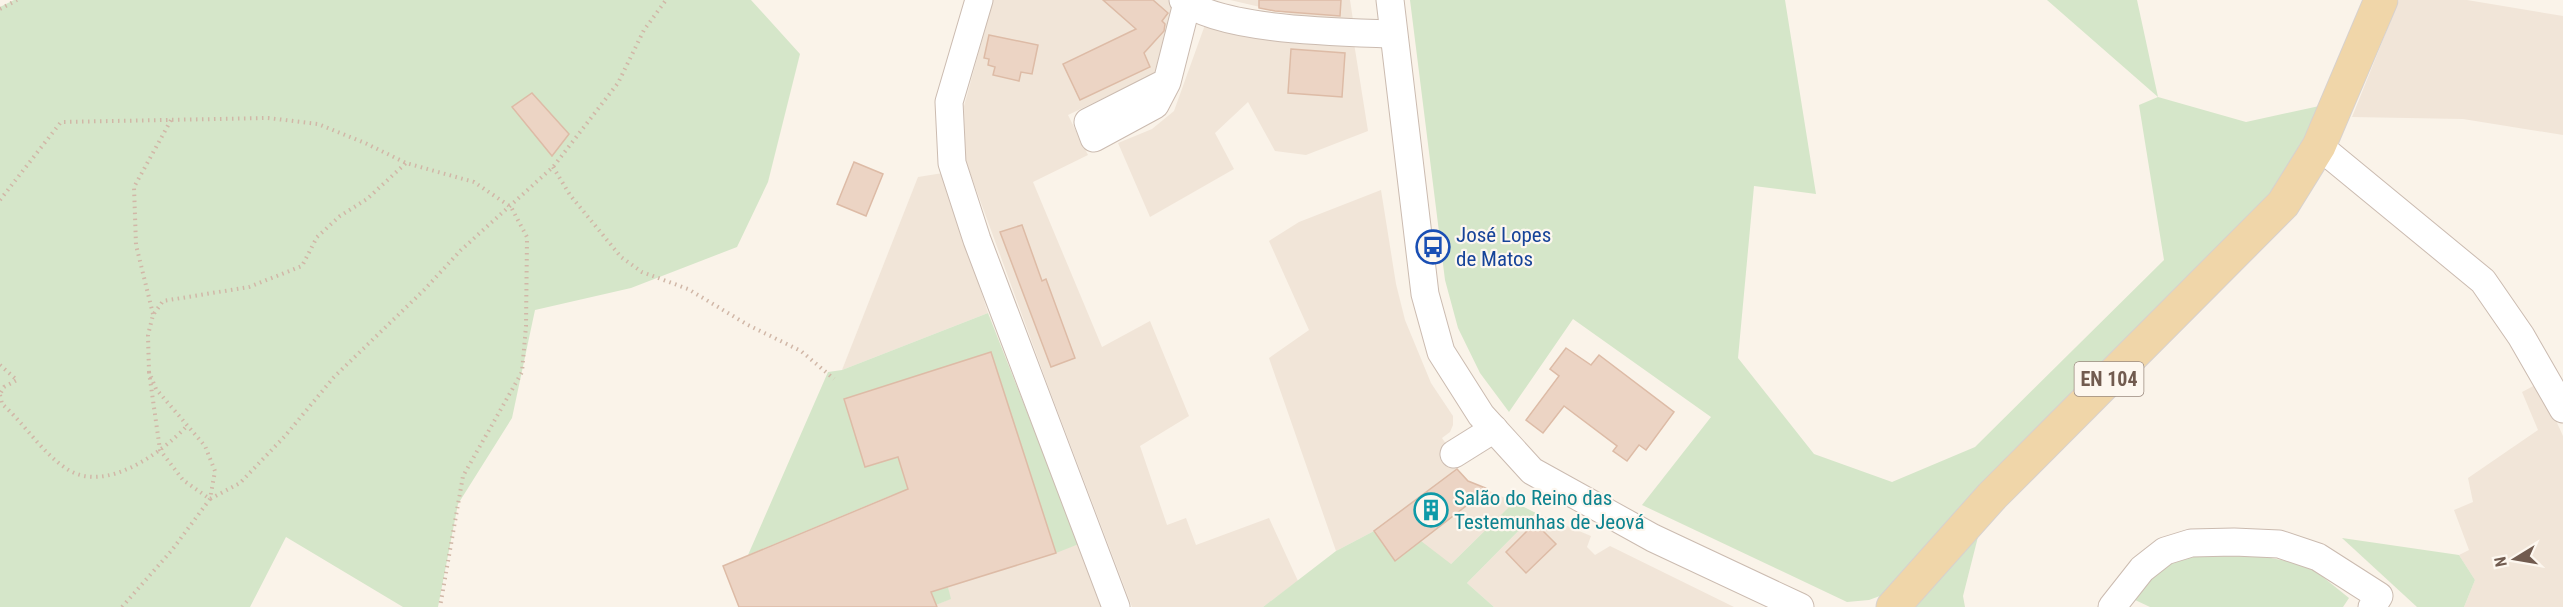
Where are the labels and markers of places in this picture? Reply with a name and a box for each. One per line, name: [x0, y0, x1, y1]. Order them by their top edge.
place label: José Lopes de Matos: [1456, 223, 1551, 271]
bus stop icon: José Lopes de Matos: [1415, 229, 1451, 265]
place label: Salão do Reino das Testemunhas de Jeová: [1454, 486, 1644, 534]
building icon: Salão do Reino das Testemunhas de Jeová: [1413, 492, 1449, 528]

